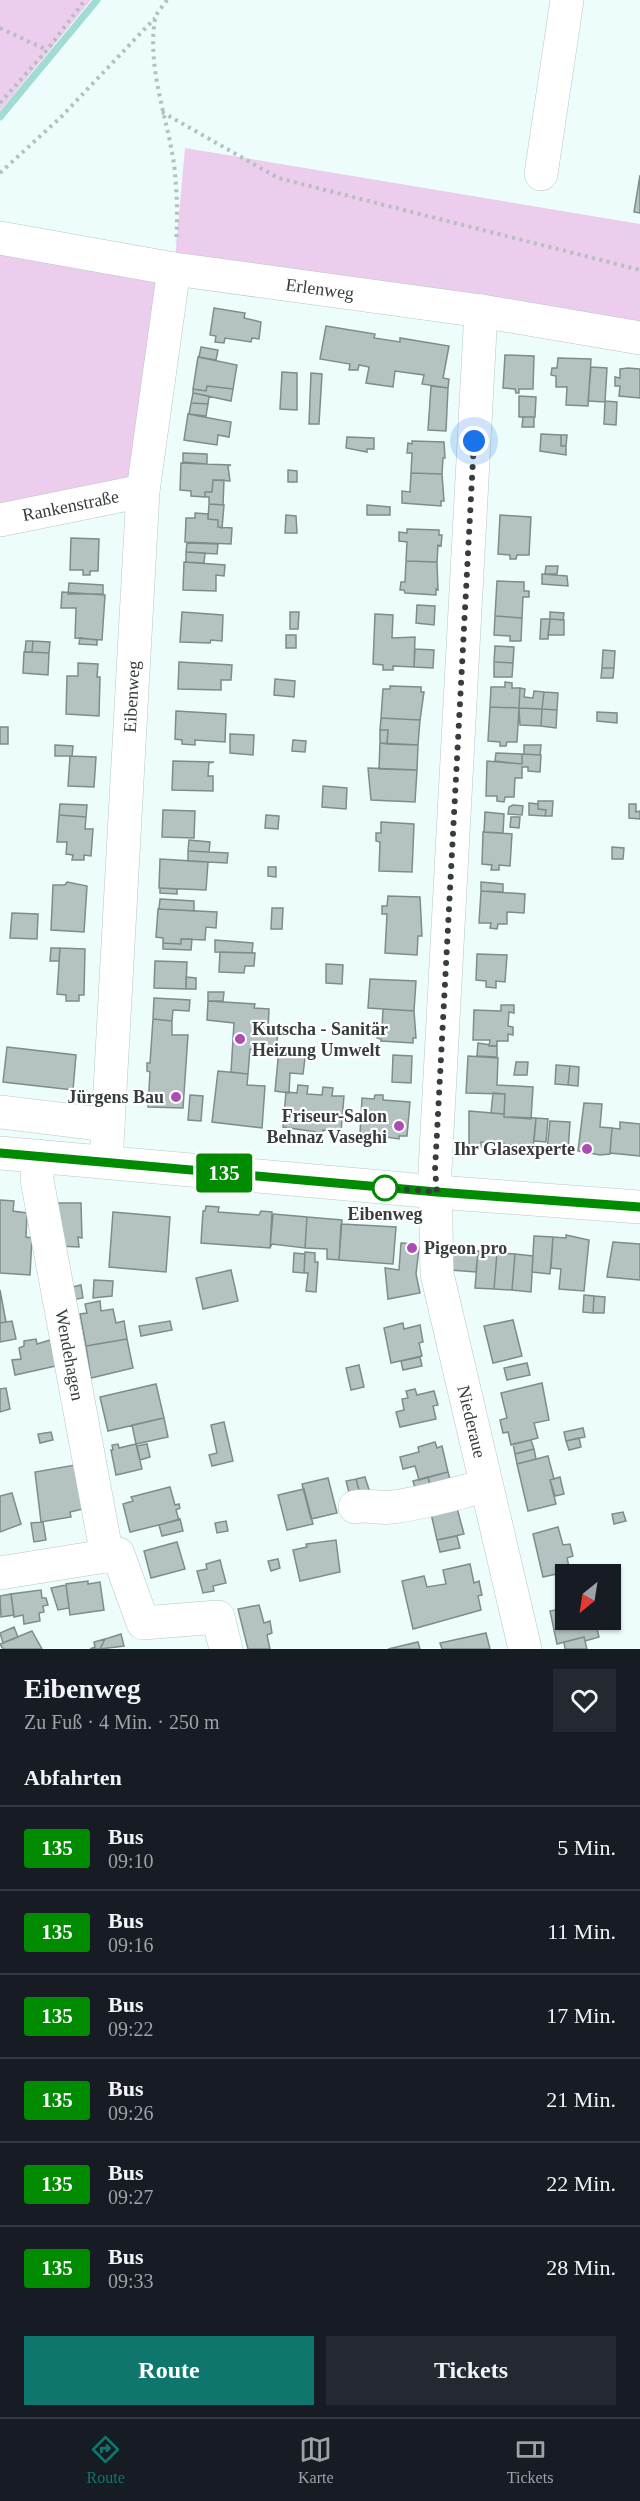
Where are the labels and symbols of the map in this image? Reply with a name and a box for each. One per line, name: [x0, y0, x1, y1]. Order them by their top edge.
street label: Erlenweg: [284, 274, 355, 304]
your location: [459, 426, 489, 456]
street label: Rankenstraße: [21, 486, 121, 525]
street label: Eibenweg: [120, 660, 144, 733]
place label: Kutscha - Sanitär Heizung Umwelt: [252, 1019, 388, 1060]
marker: Kutscha - Sanitär Heizung Umwelt: [233, 1032, 247, 1046]
place label: Jürgens Bau: [67, 1087, 164, 1107]
marker: Jürgens Bau: [169, 1090, 183, 1104]
place label: Friseur-Salon Behnaz Vaseghi: [266, 1106, 387, 1147]
marker: Friseur-Salon Behnaz Vaseghi: [392, 1119, 406, 1133]
place label: Ihr Glasexperte: [454, 1139, 575, 1159]
marker: Ihr Glasexperte: [580, 1142, 594, 1156]
line badge: 135: [190, 1154, 258, 1192]
marker: Eibenweg: [372, 1175, 398, 1201]
place label: Eibenweg: [347, 1204, 423, 1224]
place label: Pigeon pro: [424, 1238, 507, 1258]
marker: Pigeon pro: [405, 1241, 419, 1255]
street label: Wendehagen: [51, 1308, 88, 1402]
street label: Niederaue: [453, 1383, 490, 1460]
north arrow: [555, 1564, 621, 1630]

